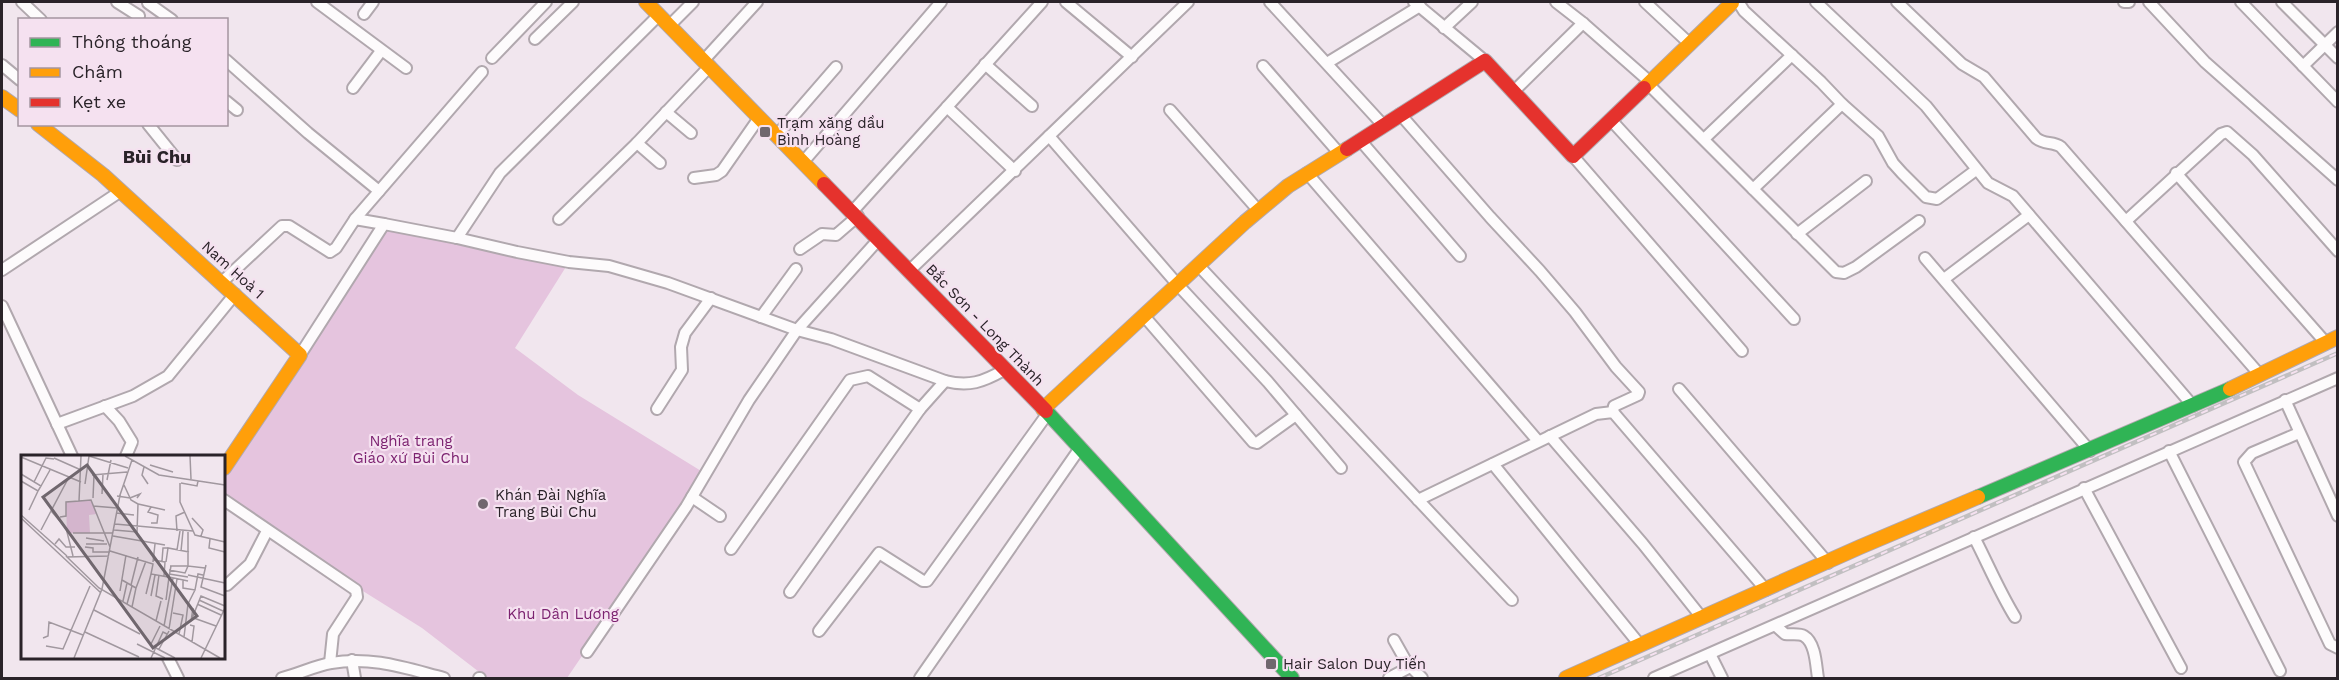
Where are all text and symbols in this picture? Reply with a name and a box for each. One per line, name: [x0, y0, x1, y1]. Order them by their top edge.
legend: [18, 18, 228, 126]
text: Thông thoáng: [72, 31, 192, 52]
text: Chậm: [72, 61, 123, 82]
text: Kẹt xe: [72, 91, 126, 112]
place label: Trạm xăng dầu Bình Hoàng: [777, 114, 884, 149]
marker: Trạm xăng dầu Bình Hoàng: [758, 125, 772, 139]
district label: Bùi Chu: [123, 146, 191, 167]
street label: Nam Hoà 1: [198, 237, 268, 303]
street label: Bắc Sơn - Long Thành: [922, 260, 1048, 390]
park label: Nghĩa trang Giáo xứ Bùi Chu: [353, 432, 469, 467]
inset map: [21, 455, 225, 659]
place label: Khán Đài Nghĩa Trang Bùi Chu: [495, 486, 607, 521]
marker: Khán Đài Nghĩa Trang Bùi Chu: [476, 497, 490, 511]
park label: Khu Dân Lương: [507, 605, 619, 623]
place label: Hair Salon Duy Tiến: [1283, 655, 1426, 673]
marker: Hair Salon Duy Tiến: [1264, 657, 1278, 671]

